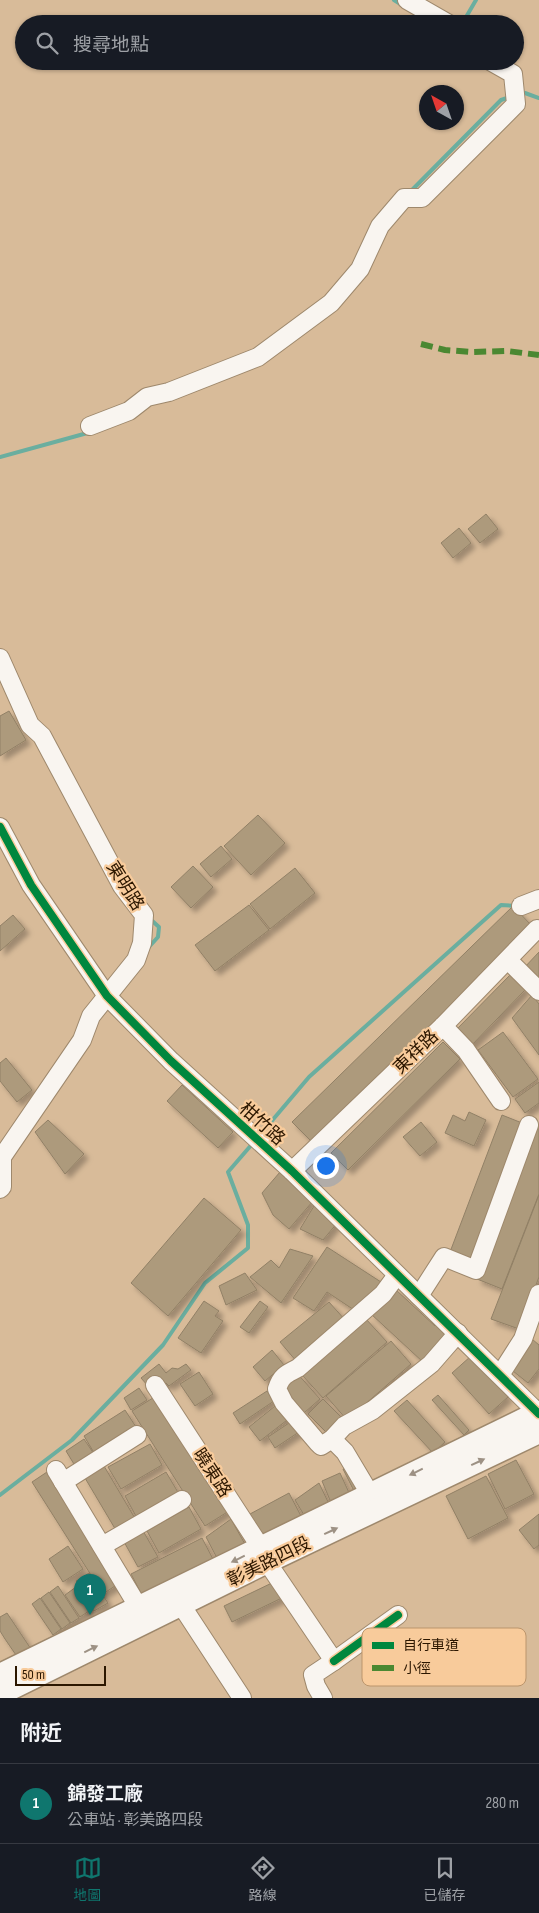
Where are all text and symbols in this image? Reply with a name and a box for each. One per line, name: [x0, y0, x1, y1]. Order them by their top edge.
search box: [15, 15, 524, 70]
icon: search: [33, 29, 61, 57]
text: 搜尋地點: [73, 34, 149, 57]
north arrow: [419, 85, 464, 130]
street label: 東明路: [102, 858, 148, 914]
street label: 東祥路: [389, 1026, 443, 1078]
street label: 柑竹路: [235, 1098, 289, 1150]
your location: [313, 1153, 339, 1179]
street label: 曉東路: [188, 1445, 236, 1501]
one-way arrow: [471, 1457, 485, 1465]
one-way arrow: [409, 1468, 423, 1476]
one-way arrow: [324, 1527, 338, 1535]
street label: 彰美路四段: [224, 1533, 314, 1591]
one-way arrow: [231, 1555, 245, 1563]
pin: 1: [74, 1574, 106, 1615]
legend: [362, 1628, 526, 1686]
text: 自行車道: [403, 1637, 459, 1654]
one-way arrow: [84, 1645, 98, 1653]
text: 小徑: [403, 1660, 431, 1677]
scale bar: [15, 1663, 106, 1686]
text: 50 m: [22, 1666, 45, 1683]
text: 附近: [20, 1721, 62, 1746]
text: 錦發工廠: [67, 1783, 143, 1806]
text: 1: [33, 1794, 39, 1813]
text: 280 m: [485, 1794, 519, 1813]
text: 公車站 · 彰美路四段: [67, 1811, 203, 1830]
tab: 地圖: [74, 1854, 102, 1904]
tab: 路線: [249, 1854, 277, 1904]
tab: 已儲存: [424, 1854, 466, 1904]

